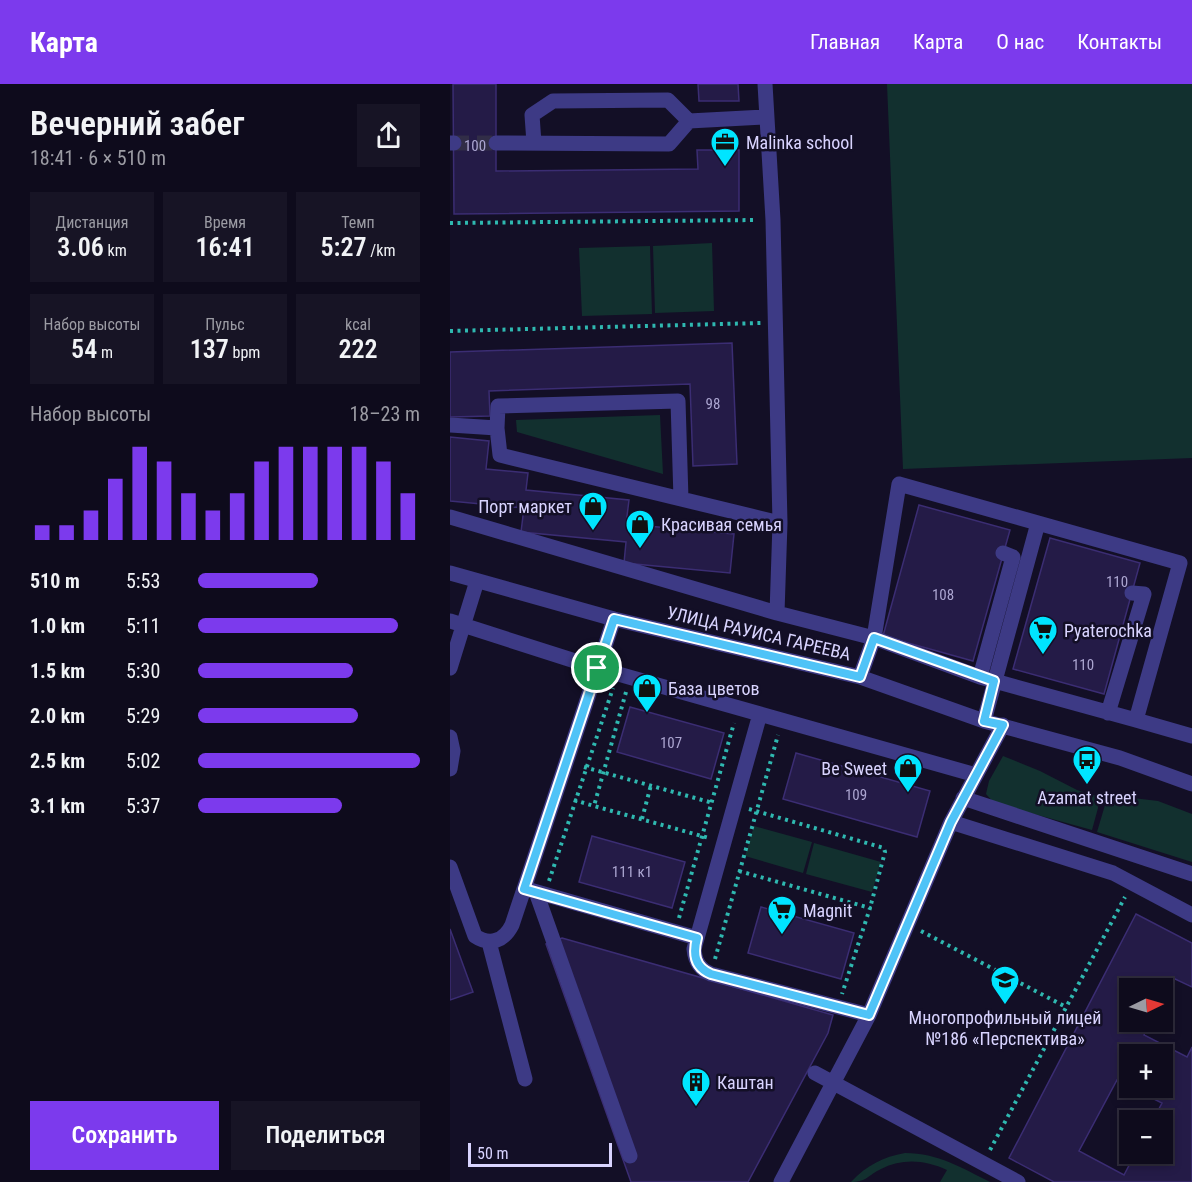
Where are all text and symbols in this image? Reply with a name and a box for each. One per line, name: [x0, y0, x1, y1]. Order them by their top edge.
text: Карта: [30, 26, 98, 59]
text: Главная: [810, 30, 880, 54]
text: Карта: [913, 30, 963, 54]
text: О нас: [996, 30, 1044, 54]
text: Контакты: [1077, 30, 1162, 54]
text: Вечерний забег: [30, 104, 244, 143]
button: share: [357, 104, 420, 167]
office icon: Malinka school: [709, 126, 741, 168]
place label: Malinka school: [746, 132, 853, 153]
house number: 100: [464, 137, 486, 155]
text: 18:41 · 6 × 510 m: [30, 146, 166, 170]
text: Дистанция: [56, 213, 128, 232]
text: Время: [204, 213, 246, 232]
text: Темп: [341, 213, 375, 232]
text: 3.06: [57, 232, 104, 262]
text: 16:41: [195, 232, 255, 262]
text: 5:27: [321, 232, 367, 262]
text: km: [104, 241, 127, 260]
text: /km: [367, 241, 395, 260]
text: Набор высоты: [44, 315, 140, 334]
text: Пульс: [205, 315, 245, 334]
text: kcal: [345, 315, 371, 334]
text: 54: [71, 334, 97, 364]
text: 137: [190, 334, 229, 364]
text: 222: [338, 334, 378, 364]
text: m: [97, 343, 113, 362]
text: bpm: [229, 343, 260, 362]
house number: 98: [706, 395, 720, 413]
text: Набор высоты: [30, 402, 151, 426]
text: 18–23 m: [349, 402, 420, 426]
shop icon: Порт маркет: [577, 490, 609, 532]
place label: Порт маркет: [478, 496, 572, 517]
shop icon: Красивая семья: [624, 508, 656, 550]
place label: Красивая семья: [661, 514, 782, 535]
text: 510 m: [30, 569, 80, 593]
text: 5:53: [126, 569, 160, 593]
house number: 110: [1106, 573, 1128, 591]
house number: 108: [932, 586, 954, 604]
street label: УЛИЦА РАУИСА ГАРЕЕВА: [665, 602, 854, 665]
text: 1.0 km: [30, 614, 85, 638]
text: 5:11: [126, 614, 160, 638]
supermarket icon: Pyaterochka: [1027, 614, 1059, 656]
place label: Pyaterochka: [1064, 620, 1152, 641]
pin: [571, 642, 622, 693]
icon: arrive: [580, 651, 613, 684]
house number: 110: [1072, 656, 1094, 674]
text: 1.5 km: [30, 659, 85, 683]
text: 5:30: [126, 659, 160, 683]
shop icon: База цветов: [631, 672, 663, 714]
place label: База цветов: [668, 678, 760, 699]
text: 2.0 km: [30, 704, 85, 728]
text: 5:29: [126, 704, 160, 728]
house number: 107: [660, 734, 682, 752]
bus stop icon: Azamat street: [1071, 744, 1103, 786]
text: 2.5 km: [30, 749, 85, 773]
text: 5:02: [126, 749, 160, 773]
shop icon: Be Sweet: [892, 752, 924, 794]
place label: Be Sweet: [821, 758, 887, 779]
house number: 109: [845, 786, 867, 804]
place label: Azamat street: [1037, 787, 1137, 808]
text: 3.1 km: [30, 794, 85, 818]
text: 5:37: [126, 794, 160, 818]
house number: 111 к1: [612, 863, 652, 881]
supermarket icon: Magnit: [766, 894, 798, 936]
place label: Magnit: [803, 900, 852, 921]
school or university icon: Многопрофильный лицей №186 «Перспектива»: [989, 964, 1021, 1006]
north arrow: [1119, 978, 1173, 1032]
map controls: [1119, 978, 1173, 1164]
place label: Многопрофильный лицей №186 «Перспектива»: [909, 1007, 1101, 1049]
button: +: [1119, 1044, 1173, 1098]
building icon: Каштан: [680, 1066, 712, 1108]
place label: Каштан: [717, 1072, 774, 1093]
button: Сохранить: [30, 1101, 219, 1170]
button: Поделиться: [231, 1101, 420, 1170]
button: −: [1119, 1110, 1173, 1164]
scale bar: [468, 1140, 612, 1168]
text: 50 m: [477, 1144, 509, 1163]

